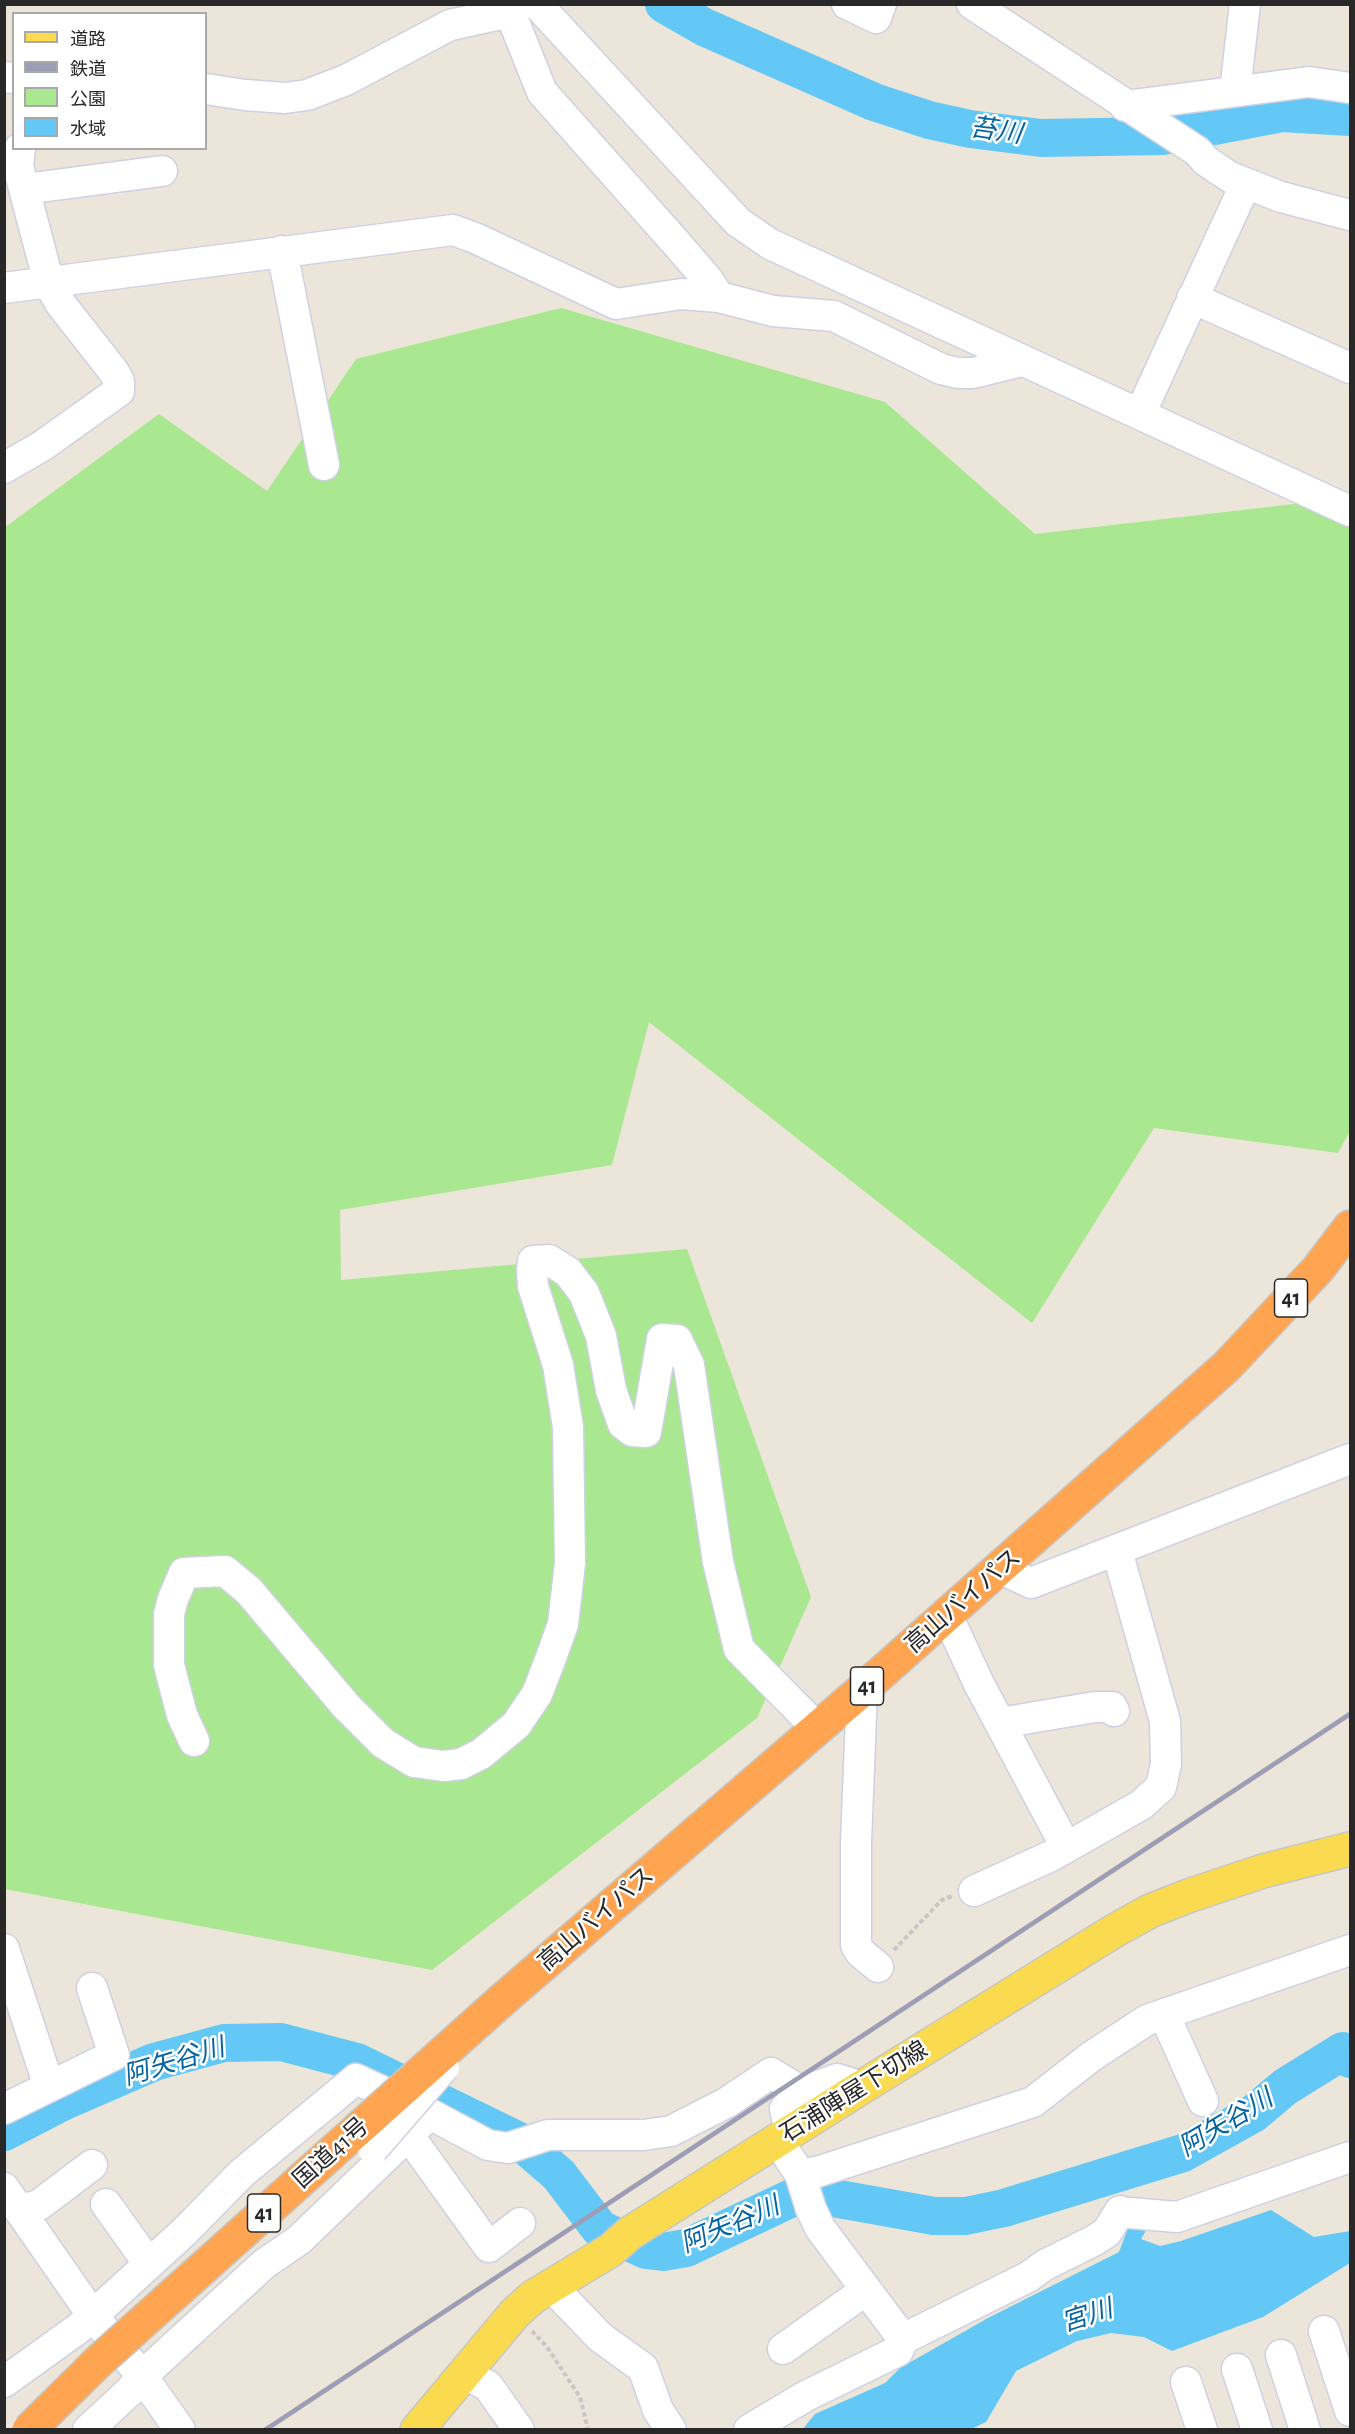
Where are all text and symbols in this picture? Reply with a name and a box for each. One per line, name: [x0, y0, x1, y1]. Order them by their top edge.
legend: [12, 12, 207, 150]
text: 道路: [70, 31, 106, 49]
text: 鉄道: [70, 61, 106, 79]
text: 公園: [70, 91, 106, 109]
water label: 苔川: [968, 112, 1024, 150]
text: 水域: [70, 121, 106, 139]
road number: 41: [1274, 1279, 1308, 1317]
street label: 高山バイパス: [899, 1543, 1027, 1659]
road number: 41: [850, 1667, 884, 1705]
street label: 高山バイパス: [532, 1861, 660, 1977]
water label: 阿矢谷川: [120, 2032, 228, 2092]
street label: 石浦陣屋下切線: [775, 2035, 933, 2149]
water label: 阿矢谷川: [1173, 2083, 1279, 2163]
street label: 国道41号: [287, 2112, 375, 2194]
water label: 阿矢谷川: [676, 2190, 784, 2260]
road number: 41: [248, 2194, 280, 2232]
water label: 宮川: [1057, 2293, 1117, 2339]

